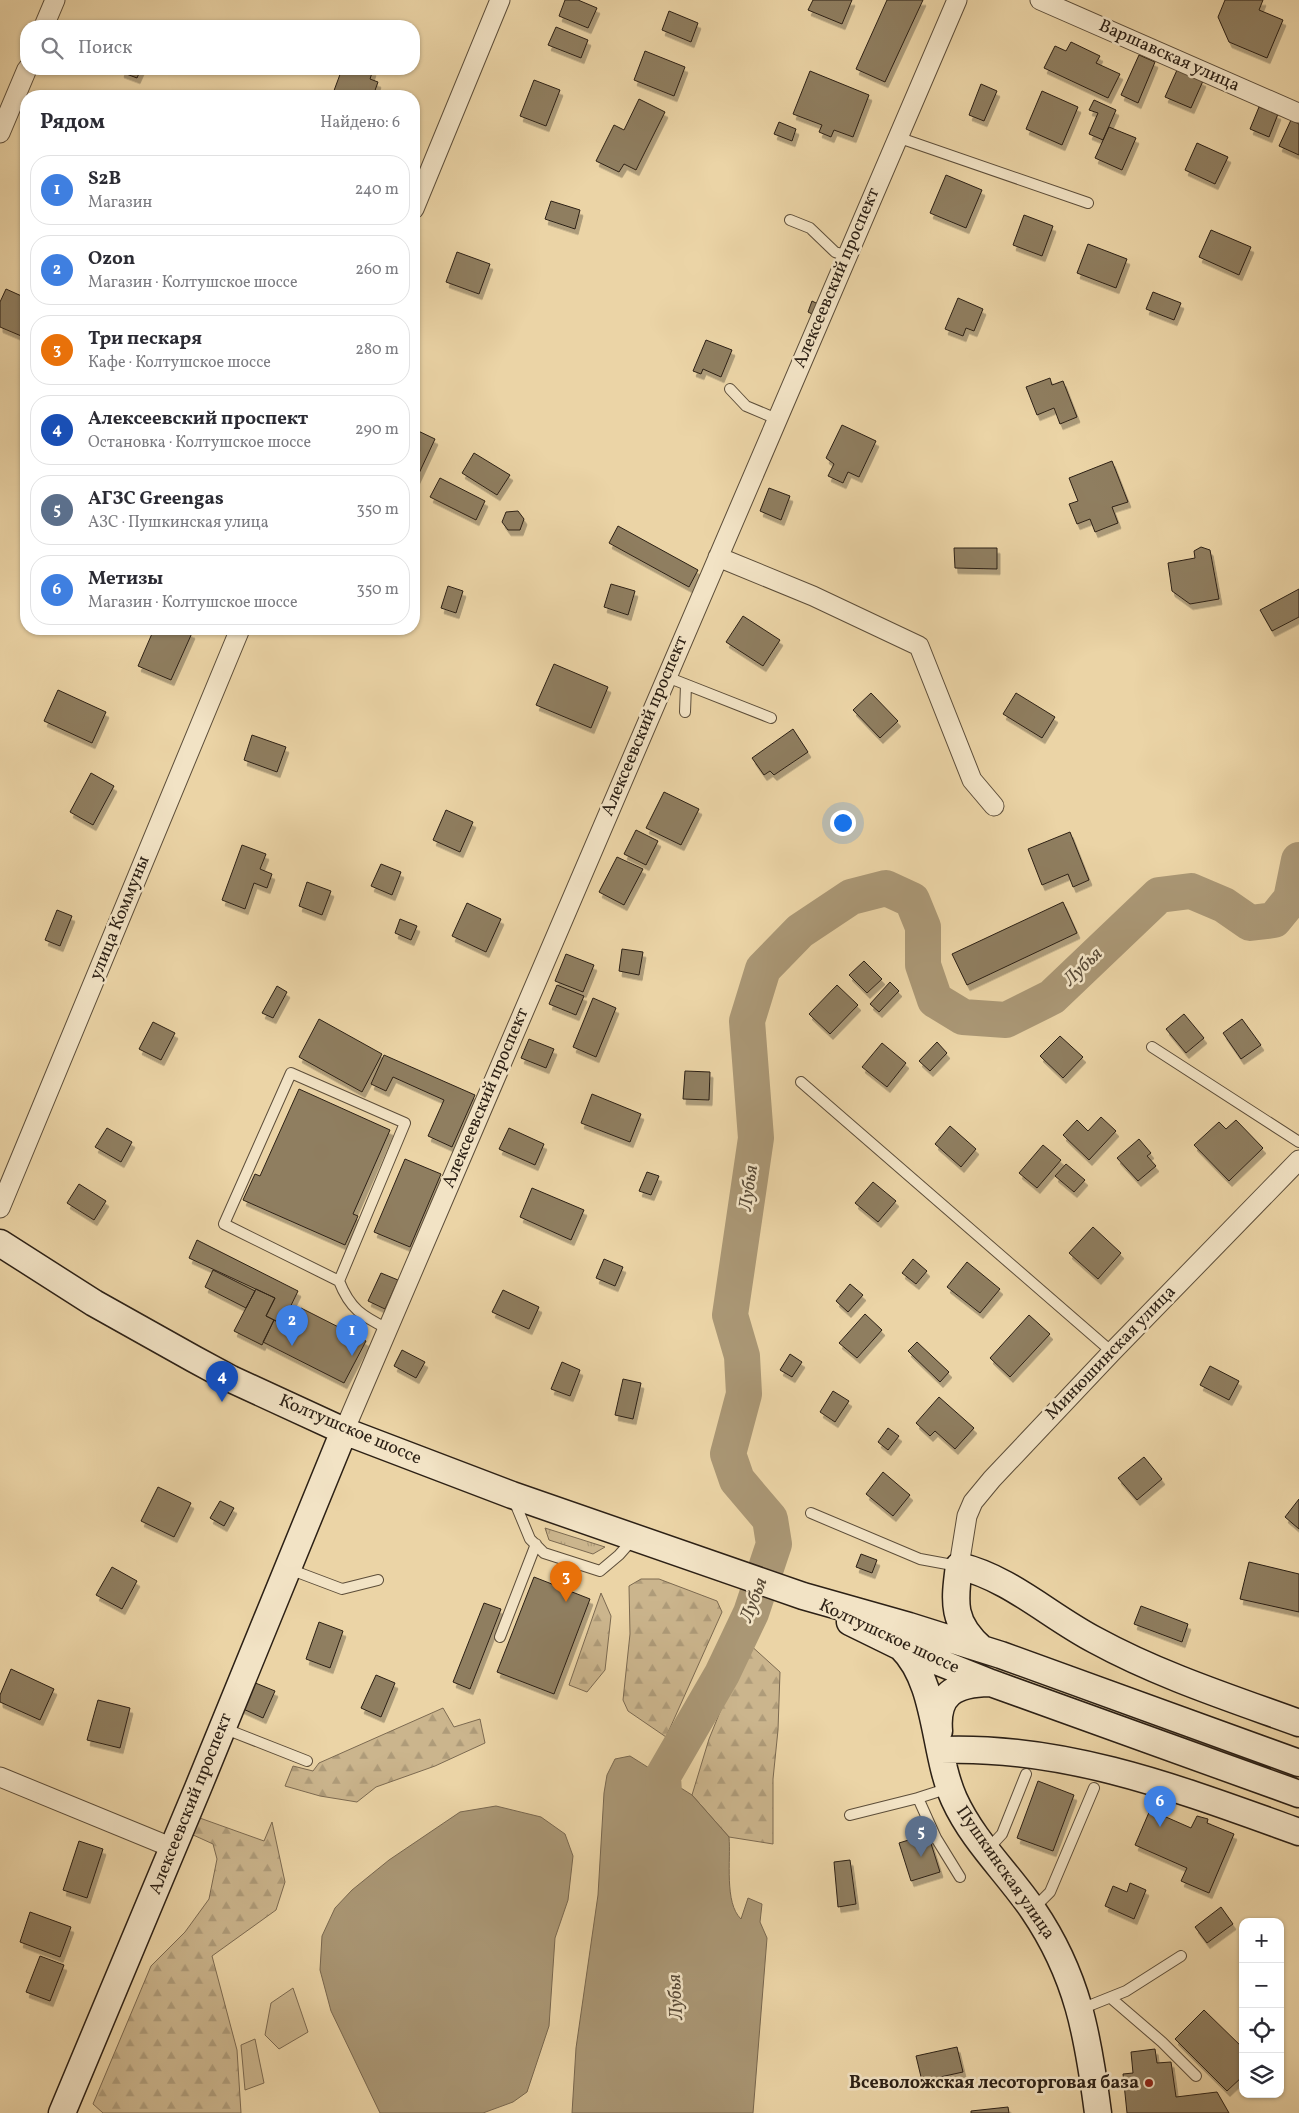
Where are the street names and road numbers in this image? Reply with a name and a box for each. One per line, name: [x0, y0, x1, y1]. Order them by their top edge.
street label: Варшавская улица: [1094, 14, 1244, 98]
street label: Алексеевский проспект: [788, 184, 886, 372]
street label: Алексеевский проспект: [596, 632, 694, 820]
street label: улица Коммуны: [84, 852, 156, 984]
street label: Алексеевский проспект: [437, 1004, 535, 1192]
street label: Минюшинская улица: [1040, 1280, 1182, 1426]
street label: Колтушское шоссе: [275, 1389, 425, 1471]
street label: Колтушское шоссе: [814, 1593, 964, 1681]
street label: Алексеевский проспект: [143, 1709, 239, 1899]
street label: Пушкинская улица: [949, 1801, 1061, 1945]

